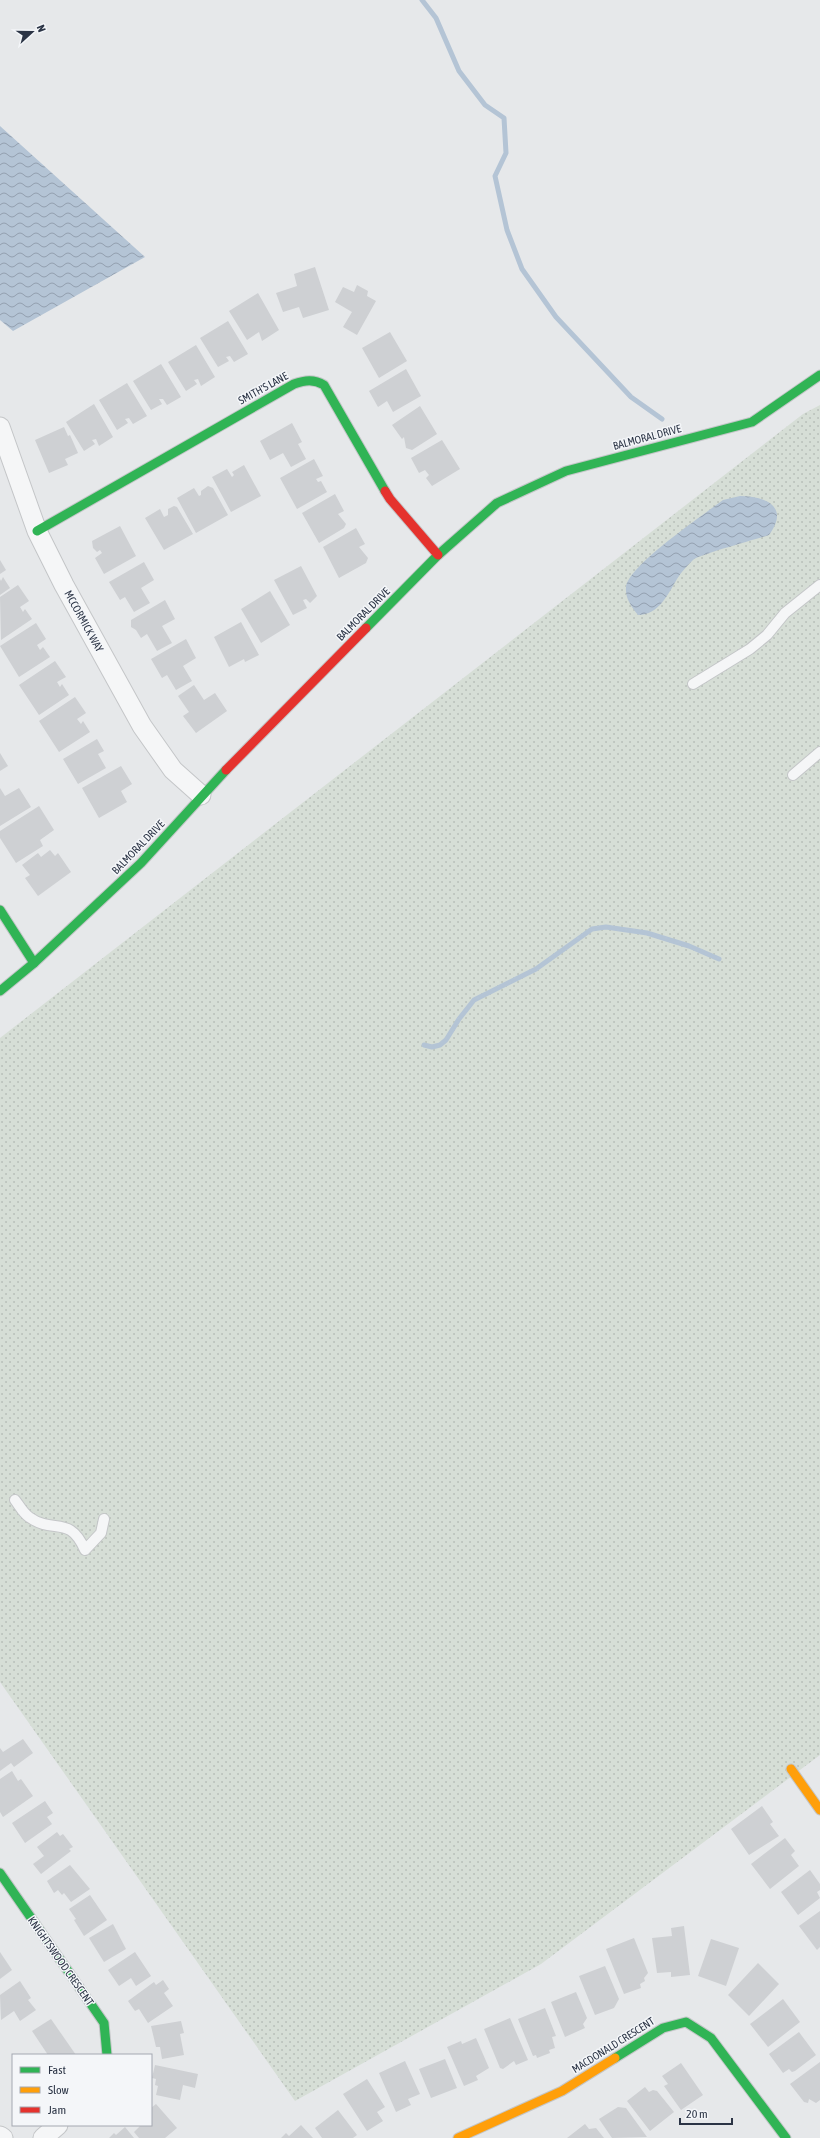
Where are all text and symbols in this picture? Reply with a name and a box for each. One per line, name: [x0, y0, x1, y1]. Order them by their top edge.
north arrow: [12, 12, 52, 52]
text: N: [35, 23, 48, 34]
street label: SMITH'S LANE: [236, 369, 290, 407]
street label: BALMORAL DRIVE: [612, 422, 683, 452]
street label: BALMORAL DRIVE: [334, 585, 392, 643]
street label: MCCORMICK WAY: [62, 588, 106, 654]
street label: BALMORAL DRIVE: [109, 817, 167, 876]
street label: KNIGHTSWOOD CRESCENT: [26, 1914, 96, 2008]
street label: MACDONALD CRESCENT: [570, 2015, 657, 2075]
legend: [12, 2054, 152, 2126]
text: Fast: [48, 2063, 66, 2077]
text: Slow: [48, 2083, 69, 2097]
scale bar: [680, 2100, 732, 2126]
text: Jam: [48, 2103, 66, 2117]
text: 20 m: [686, 2107, 708, 2121]

